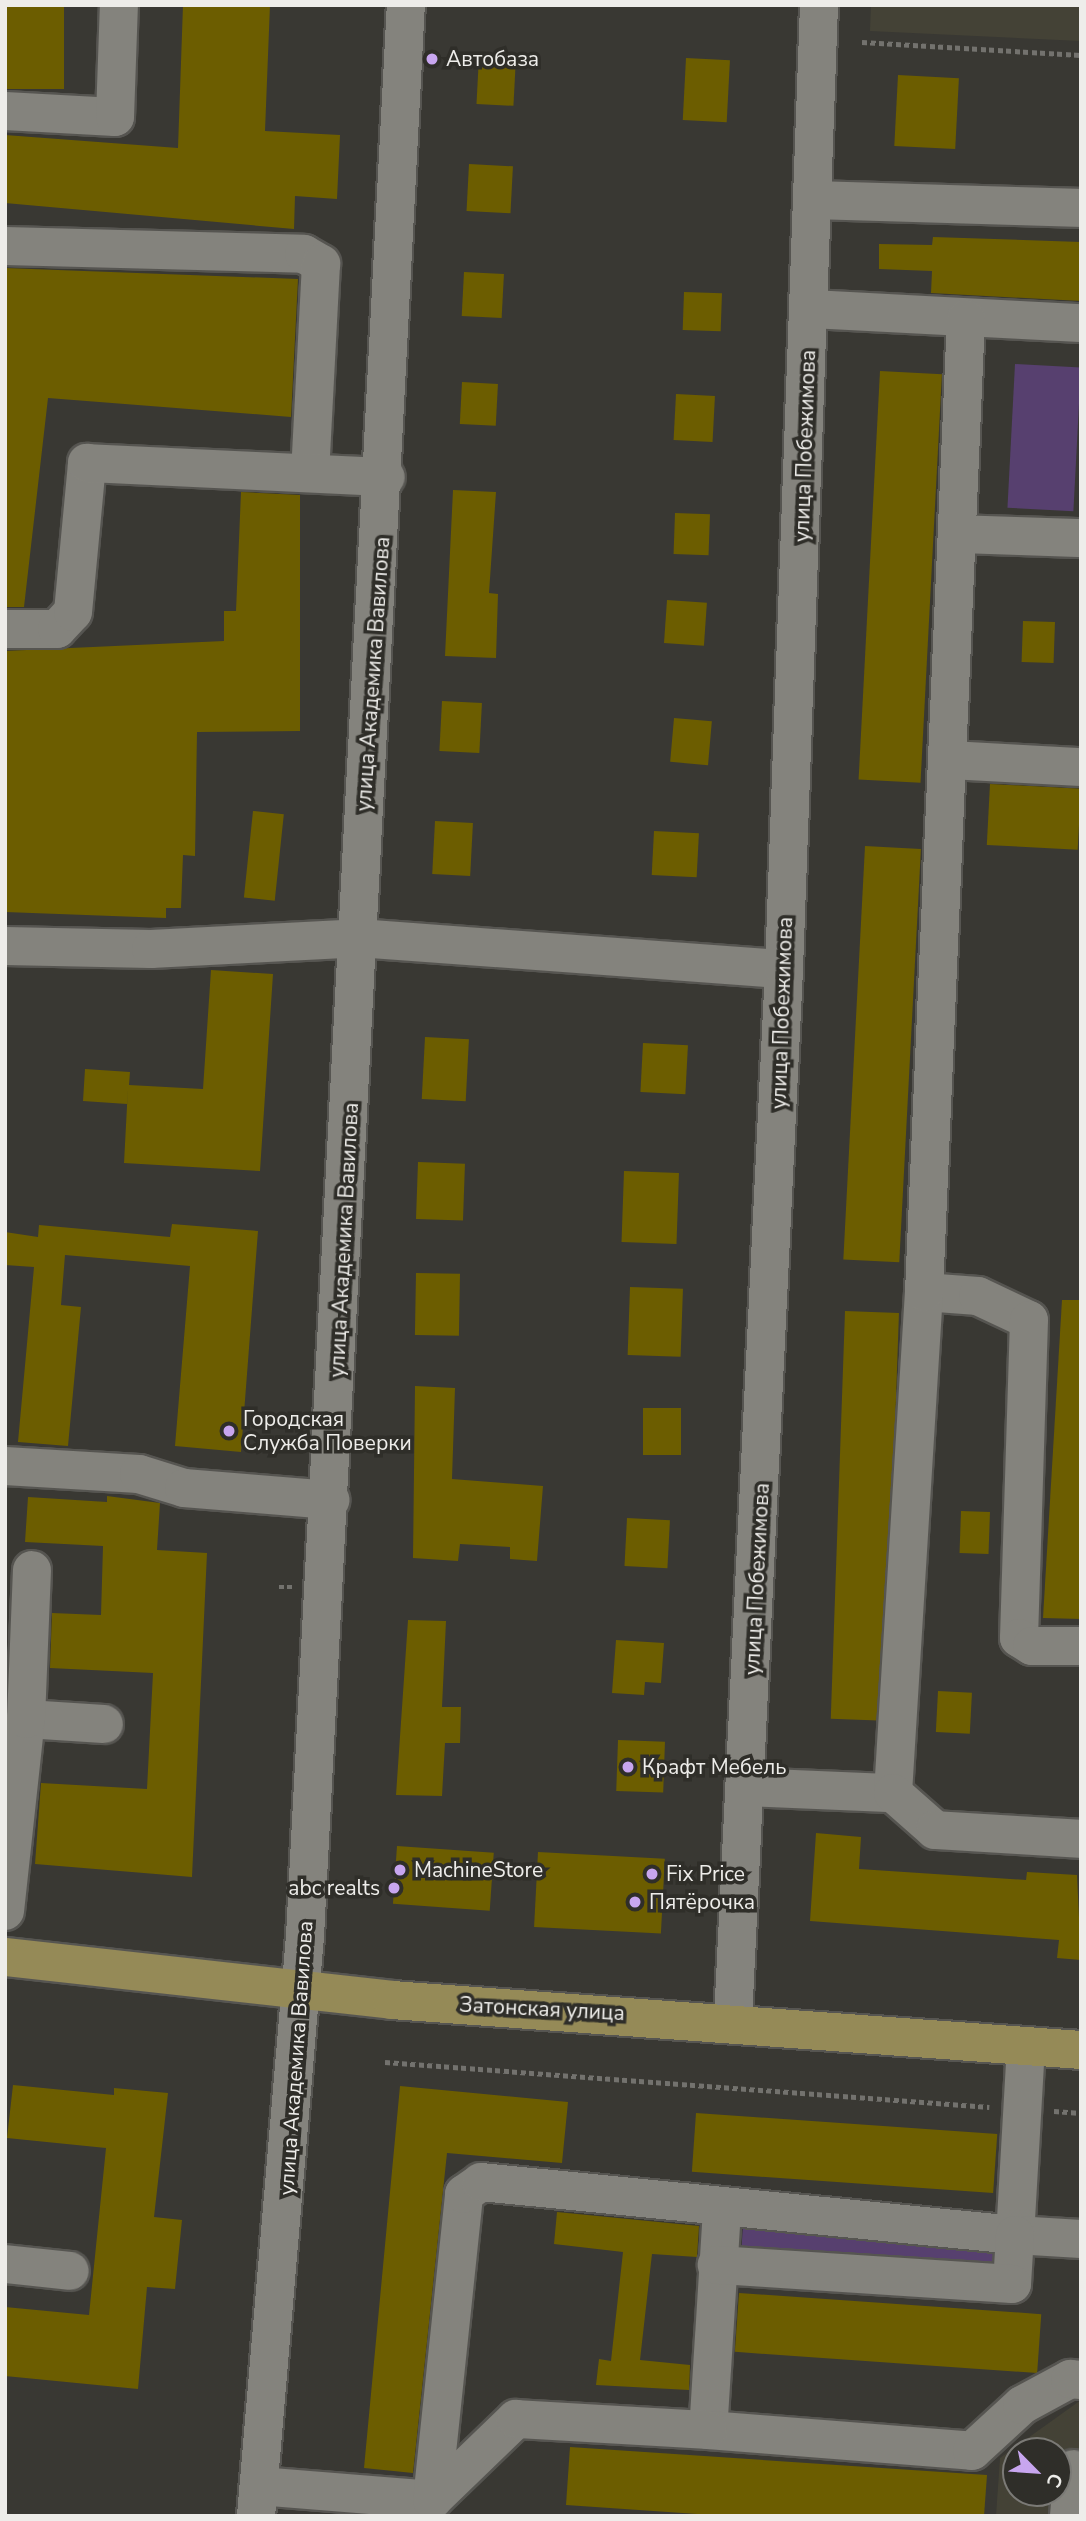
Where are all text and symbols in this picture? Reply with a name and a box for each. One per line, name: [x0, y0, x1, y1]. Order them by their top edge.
place label: Автобаза: [446, 46, 539, 72]
marker: Автобаза: [424, 51, 440, 67]
street label: улица Побежимова: [789, 349, 821, 543]
street label: улица Академика Вавилова: [351, 536, 395, 812]
street label: улица Побежимова: [766, 916, 798, 1110]
street label: улица Академика Вавилова: [324, 1102, 364, 1378]
place label: Городская Служба Поверки: [243, 1406, 412, 1456]
marker: Городская Служба Поверки: [221, 1423, 237, 1439]
street label: улица Побежимова: [739, 1482, 775, 1676]
place label: Крафт Мебель: [642, 1754, 787, 1780]
marker: Крафт Мебель: [620, 1759, 636, 1775]
place label: MachineStore: [414, 1857, 543, 1883]
place label: Fix Price: [666, 1861, 745, 1887]
marker: MachineStore: [392, 1862, 408, 1878]
marker: Fix Price: [644, 1866, 660, 1882]
place label: abc realts: [288, 1875, 380, 1901]
marker: abc realts: [386, 1880, 402, 1896]
place label: Пятёрочка: [649, 1889, 755, 1915]
marker: Пятёрочка: [627, 1894, 643, 1910]
street label: улица Академика Вавилова: [274, 1920, 318, 2196]
street label: Затонская улица: [459, 1992, 625, 2026]
north arrow: [1002, 2437, 1072, 2507]
text: С: [1040, 2469, 1069, 2491]

